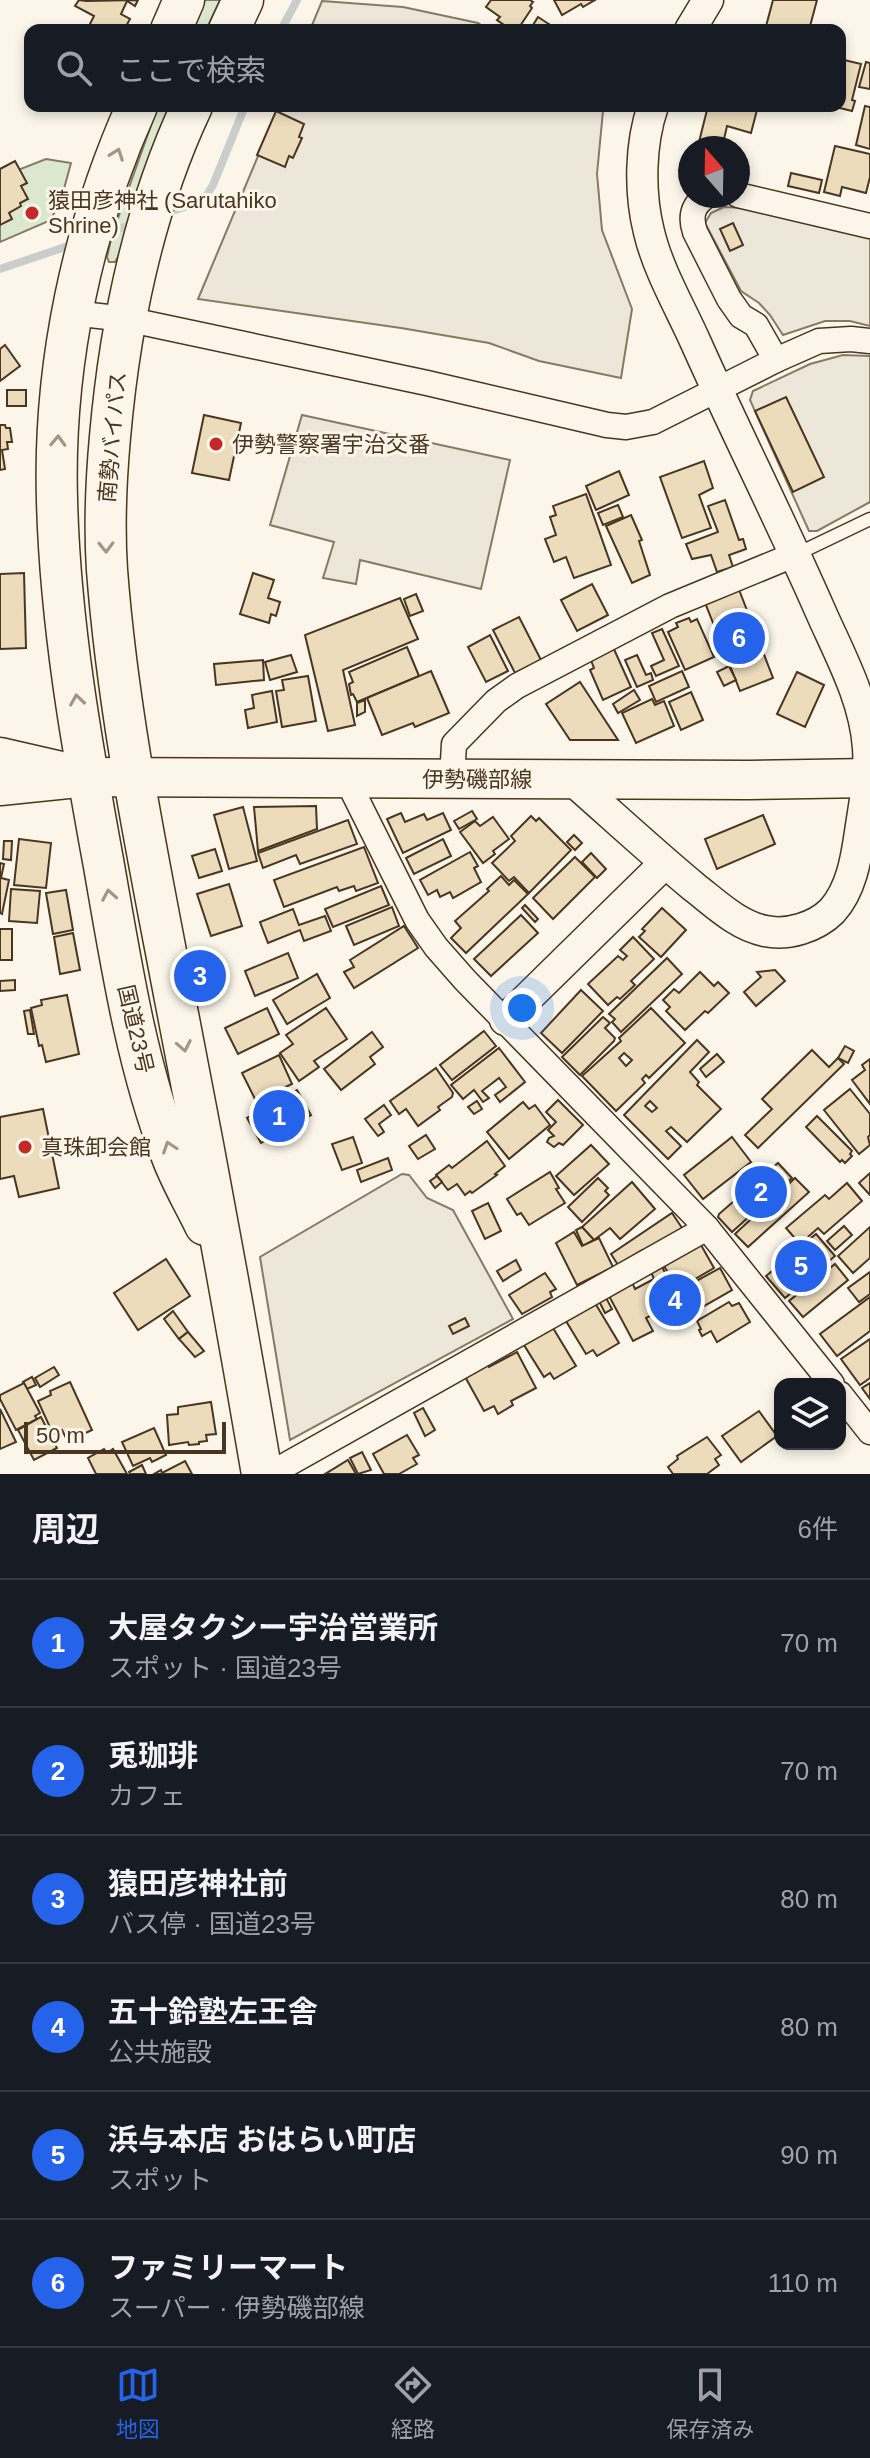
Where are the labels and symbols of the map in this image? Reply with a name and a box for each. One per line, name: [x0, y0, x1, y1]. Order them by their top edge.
north arrow: [678, 136, 750, 208]
one-way arrow: [108, 148, 124, 162]
place label: 猿田彦神社 (Sarutahiko Shrine): [48, 188, 277, 238]
marker: 猿田彦神社 (Sarutahiko Shrine): [23, 204, 41, 222]
street label: 南勢バイパス: [94, 370, 131, 504]
place label: 伊勢警察署宇治交番: [232, 432, 430, 457]
one-way arrow: [49, 434, 66, 447]
marker: 伊勢警察署宇治交番: [207, 435, 225, 453]
one-way arrow: [98, 541, 115, 554]
pin: 6: [713, 608, 765, 668]
one-way arrow: [69, 693, 86, 707]
street label: 伊勢磯部線: [422, 767, 532, 792]
one-way arrow: [101, 888, 118, 901]
pin: 3: [174, 946, 226, 1006]
street label: 国道23号: [113, 982, 158, 1076]
your location: [502, 988, 542, 1028]
one-way arrow: [175, 1040, 192, 1053]
pin: 1: [253, 1086, 305, 1146]
place label: 真珠卸会館: [41, 1135, 151, 1160]
marker: 真珠卸会館: [16, 1138, 34, 1156]
one-way arrow: [162, 1141, 178, 1155]
pin: 2: [735, 1162, 787, 1222]
pin: 5: [775, 1236, 827, 1296]
pin: 4: [649, 1270, 701, 1330]
scale bar: [24, 1418, 226, 1454]

